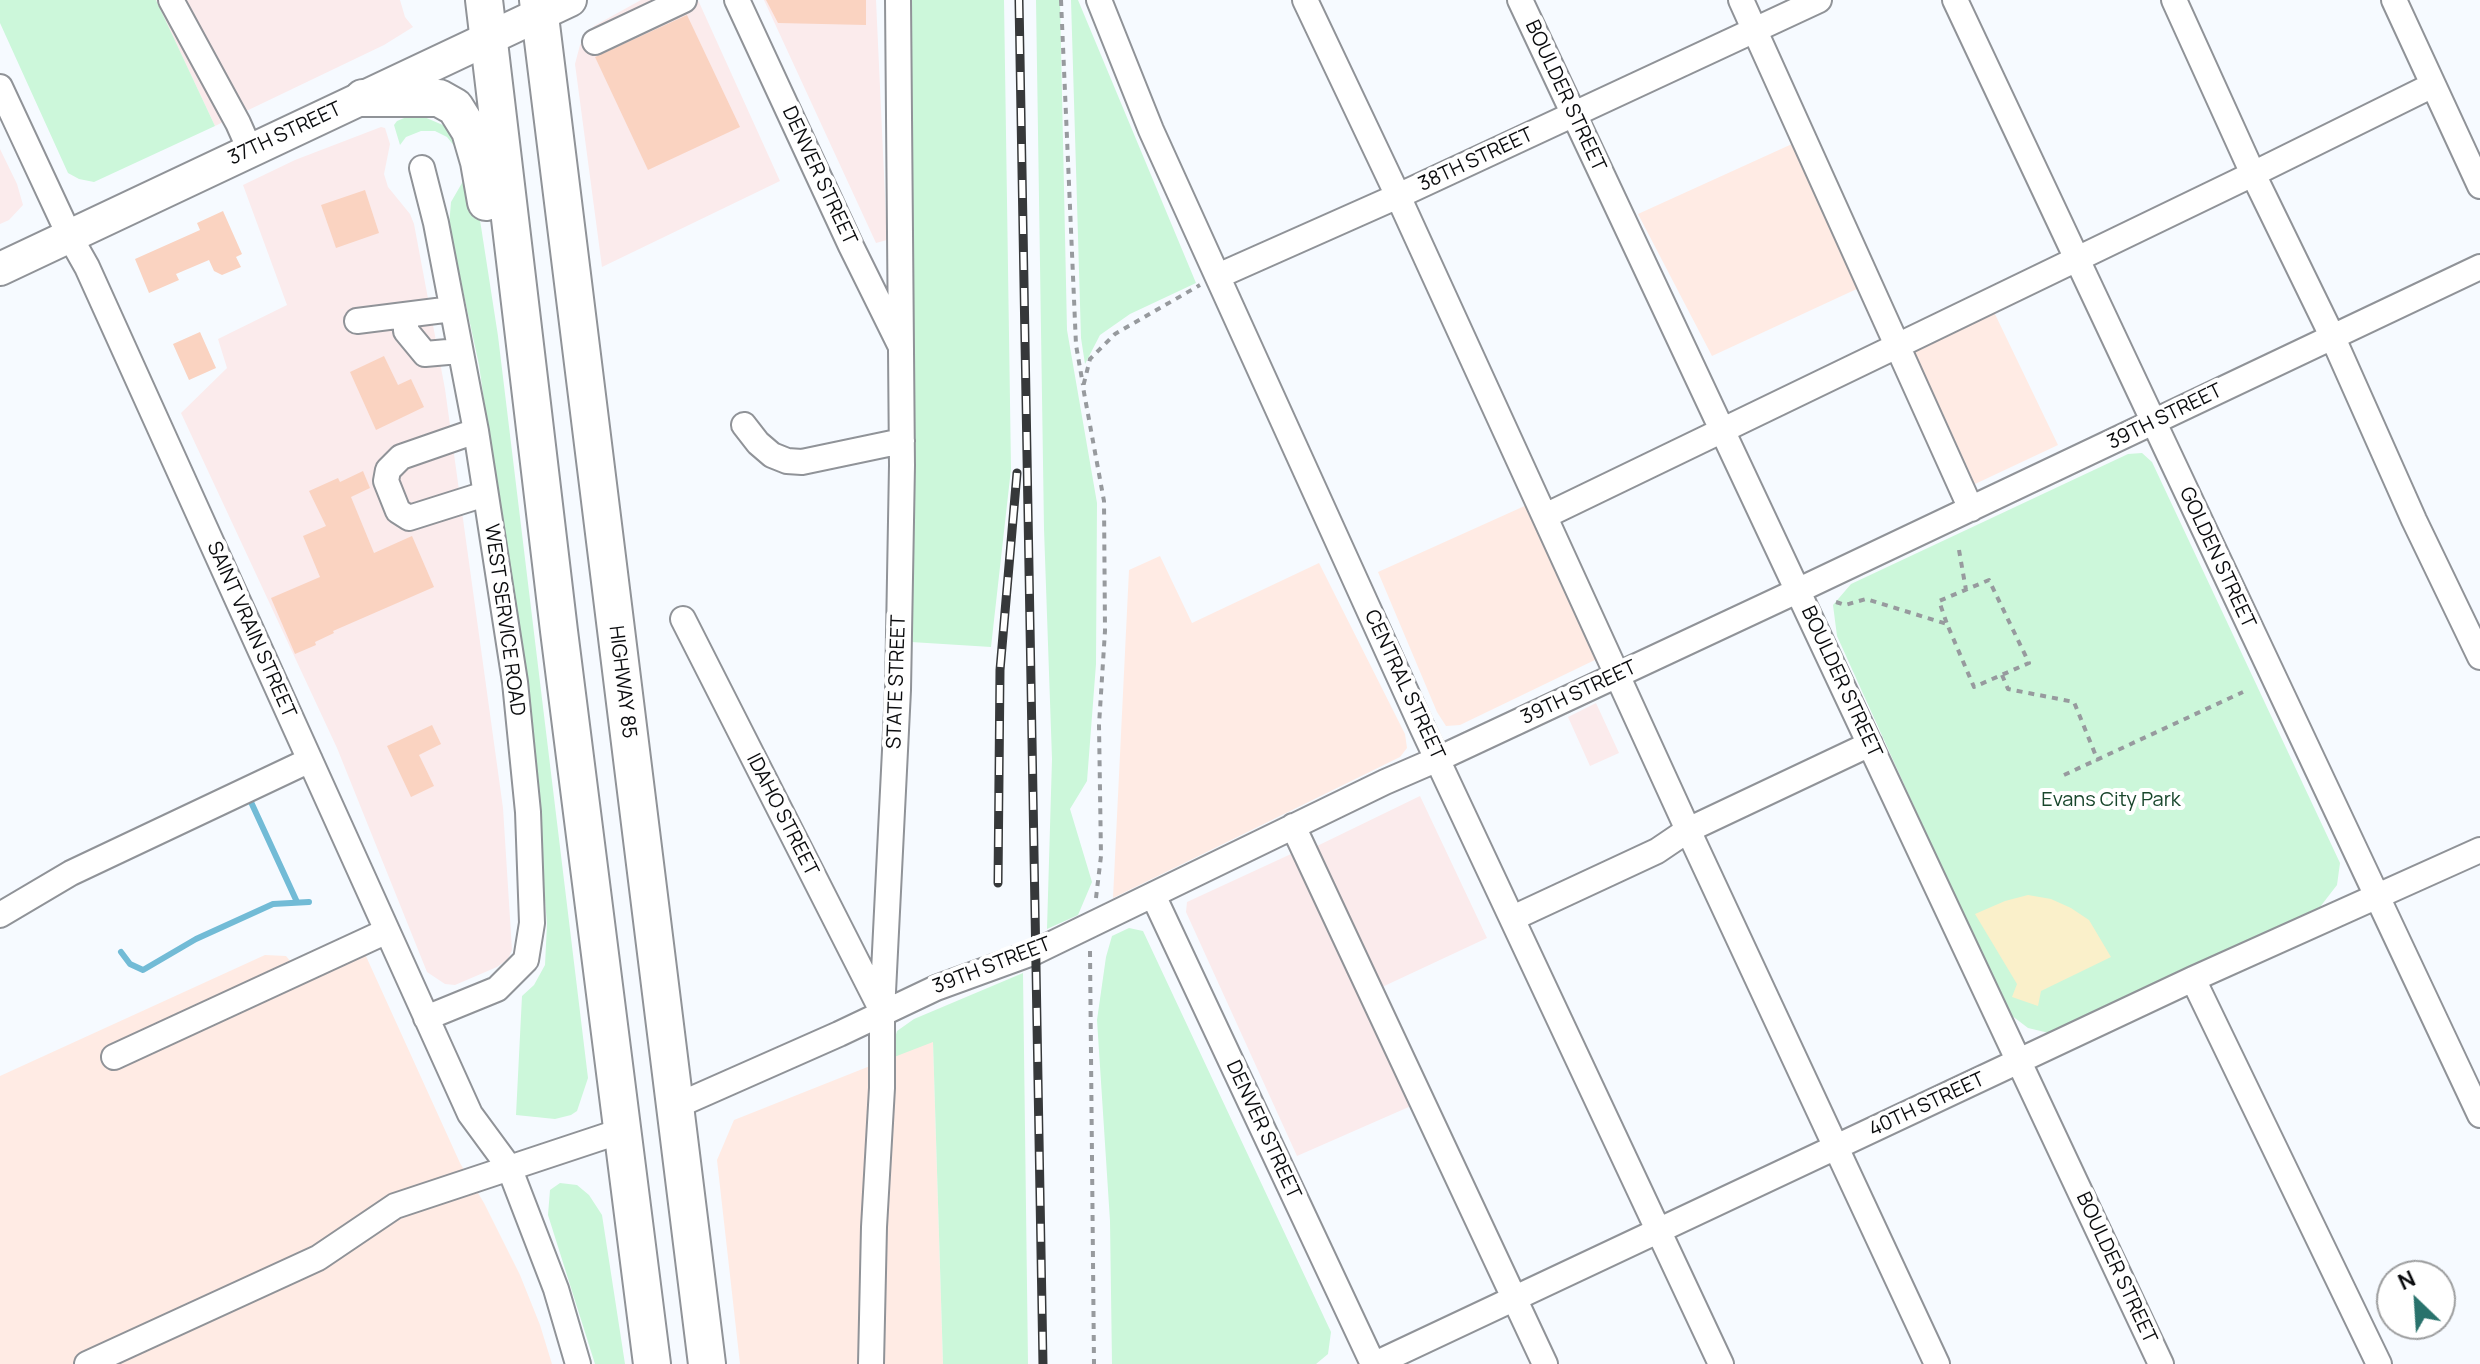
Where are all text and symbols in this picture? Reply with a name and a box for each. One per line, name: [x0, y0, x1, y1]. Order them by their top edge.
street label: BOULDER STREET: [1519, 17, 1611, 175]
street label: 37TH STREET: [224, 97, 346, 171]
street label: DENVER STREET: [776, 103, 862, 249]
street label: 38TH STREET: [1415, 123, 1537, 197]
street label: 39TH STREET: [2104, 379, 2226, 455]
street label: GOLDEN STREET: [2174, 484, 2260, 632]
street label: WEST SERVICE ROAD: [479, 523, 529, 717]
street label: SAINT VRAIN STREET: [201, 538, 301, 722]
street label: BOULDER STREET: [1795, 603, 1887, 761]
street label: CENTRAL STREET: [1359, 606, 1449, 764]
street label: STATE STREET: [883, 614, 911, 750]
street label: HIGHWAY 85: [603, 624, 641, 740]
street label: 39TH STREET: [1517, 656, 1641, 730]
street label: IDAHO STREET: [741, 750, 823, 880]
park label: Evans City Park: [2041, 788, 2181, 812]
street label: 39TH STREET: [929, 932, 1055, 1000]
street label: DENVER STREET: [1220, 1057, 1306, 1203]
street label: 40TH STREET: [1865, 1068, 1989, 1142]
street label: BOULDER STREET: [2070, 1189, 2162, 1347]
north arrow: [2376, 1260, 2456, 1340]
text: N: [2393, 1263, 2420, 1297]

